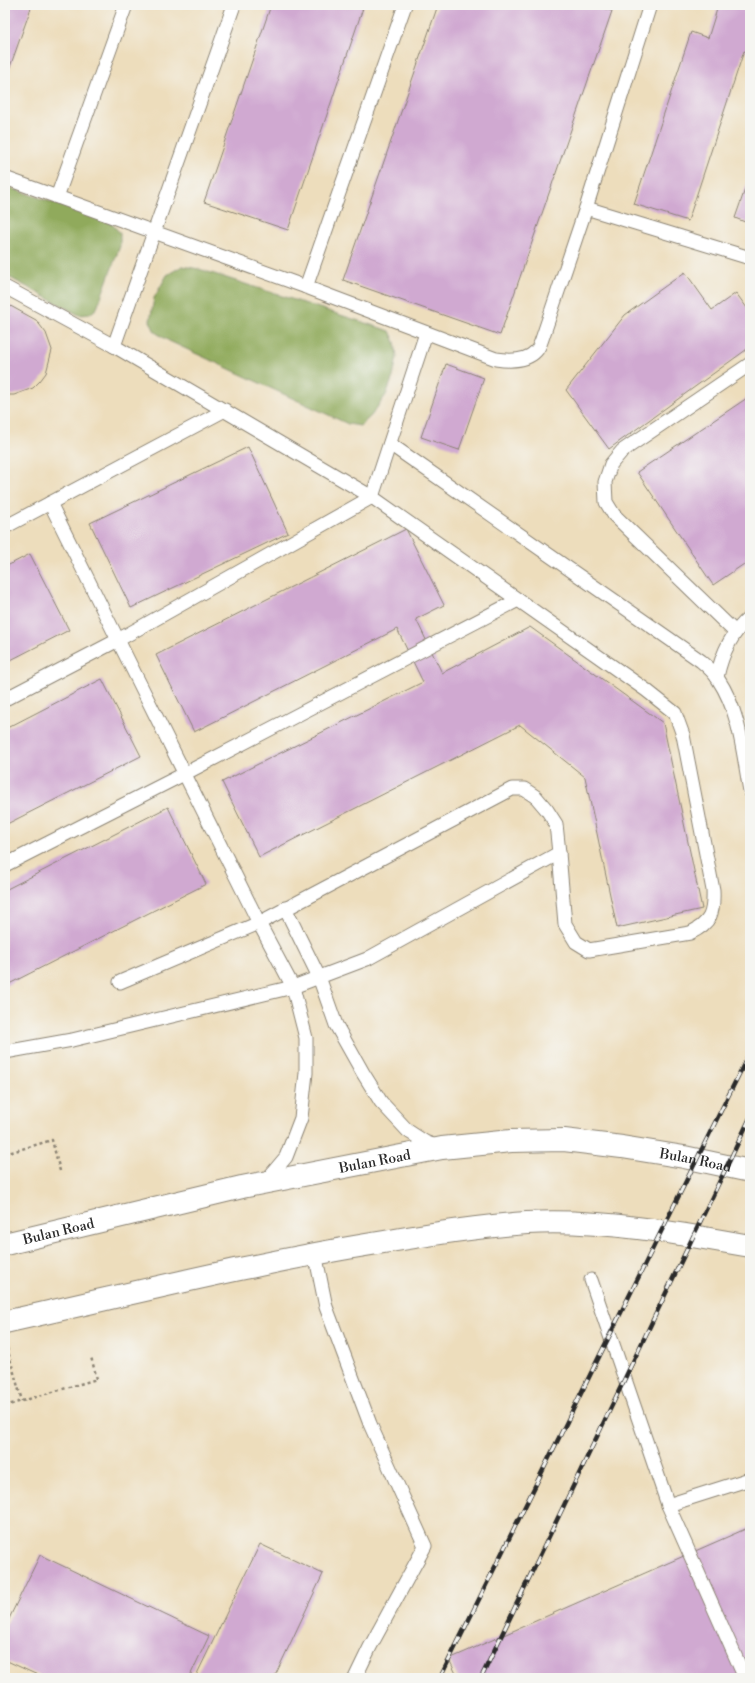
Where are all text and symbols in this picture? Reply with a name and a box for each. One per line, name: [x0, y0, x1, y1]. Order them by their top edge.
street label: Bulan Road: [657, 1145, 733, 1177]
street label: Bulan Road: [336, 1146, 412, 1178]
street label: Bulan Road: [20, 1215, 96, 1250]

